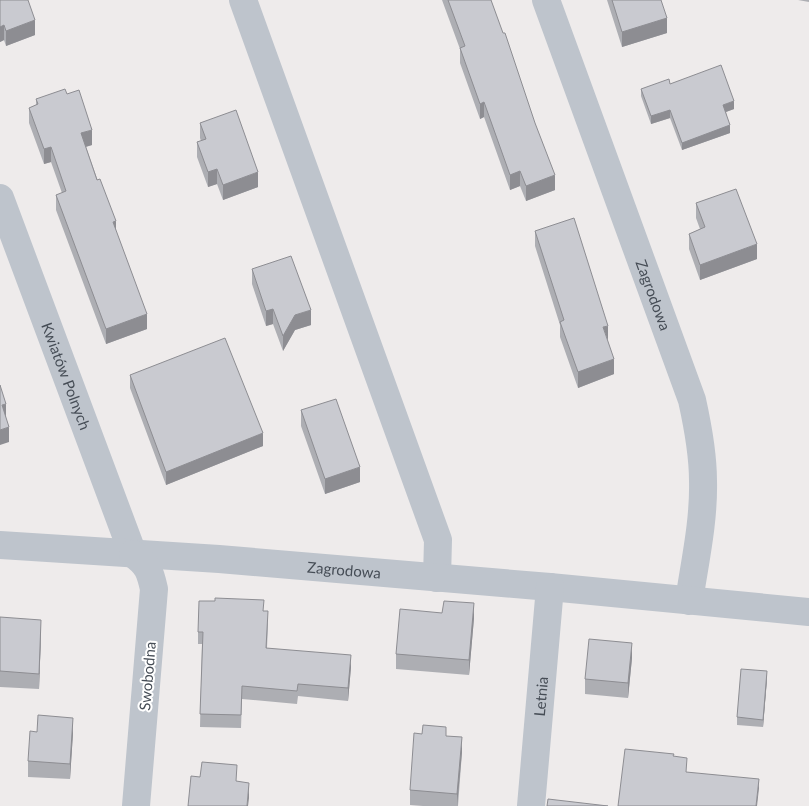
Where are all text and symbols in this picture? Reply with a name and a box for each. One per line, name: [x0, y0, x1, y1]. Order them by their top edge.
street label: Zagrodowa: [633, 257, 675, 333]
street label: Kwiatów Polnych: [38, 320, 95, 432]
street label: Zagrodowa: [307, 557, 382, 582]
street label: Swobodna: [135, 641, 159, 711]
street label: Letnia: [530, 676, 551, 717]

